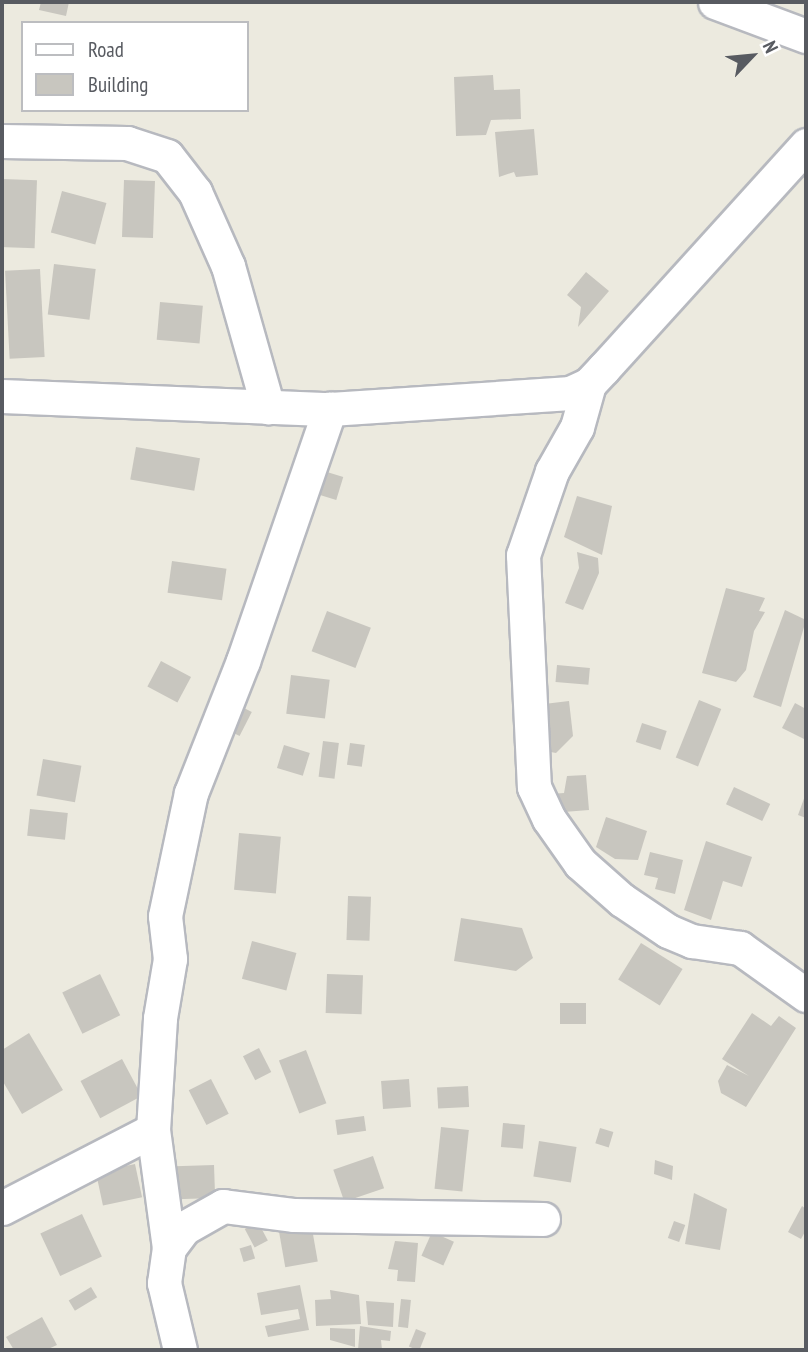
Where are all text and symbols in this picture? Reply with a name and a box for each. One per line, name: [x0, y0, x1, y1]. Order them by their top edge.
legend: [21, 21, 248, 112]
north arrow: [717, 21, 787, 91]
text: Road: [88, 36, 124, 63]
text: N: [758, 37, 784, 57]
text: Building: [88, 71, 148, 98]

